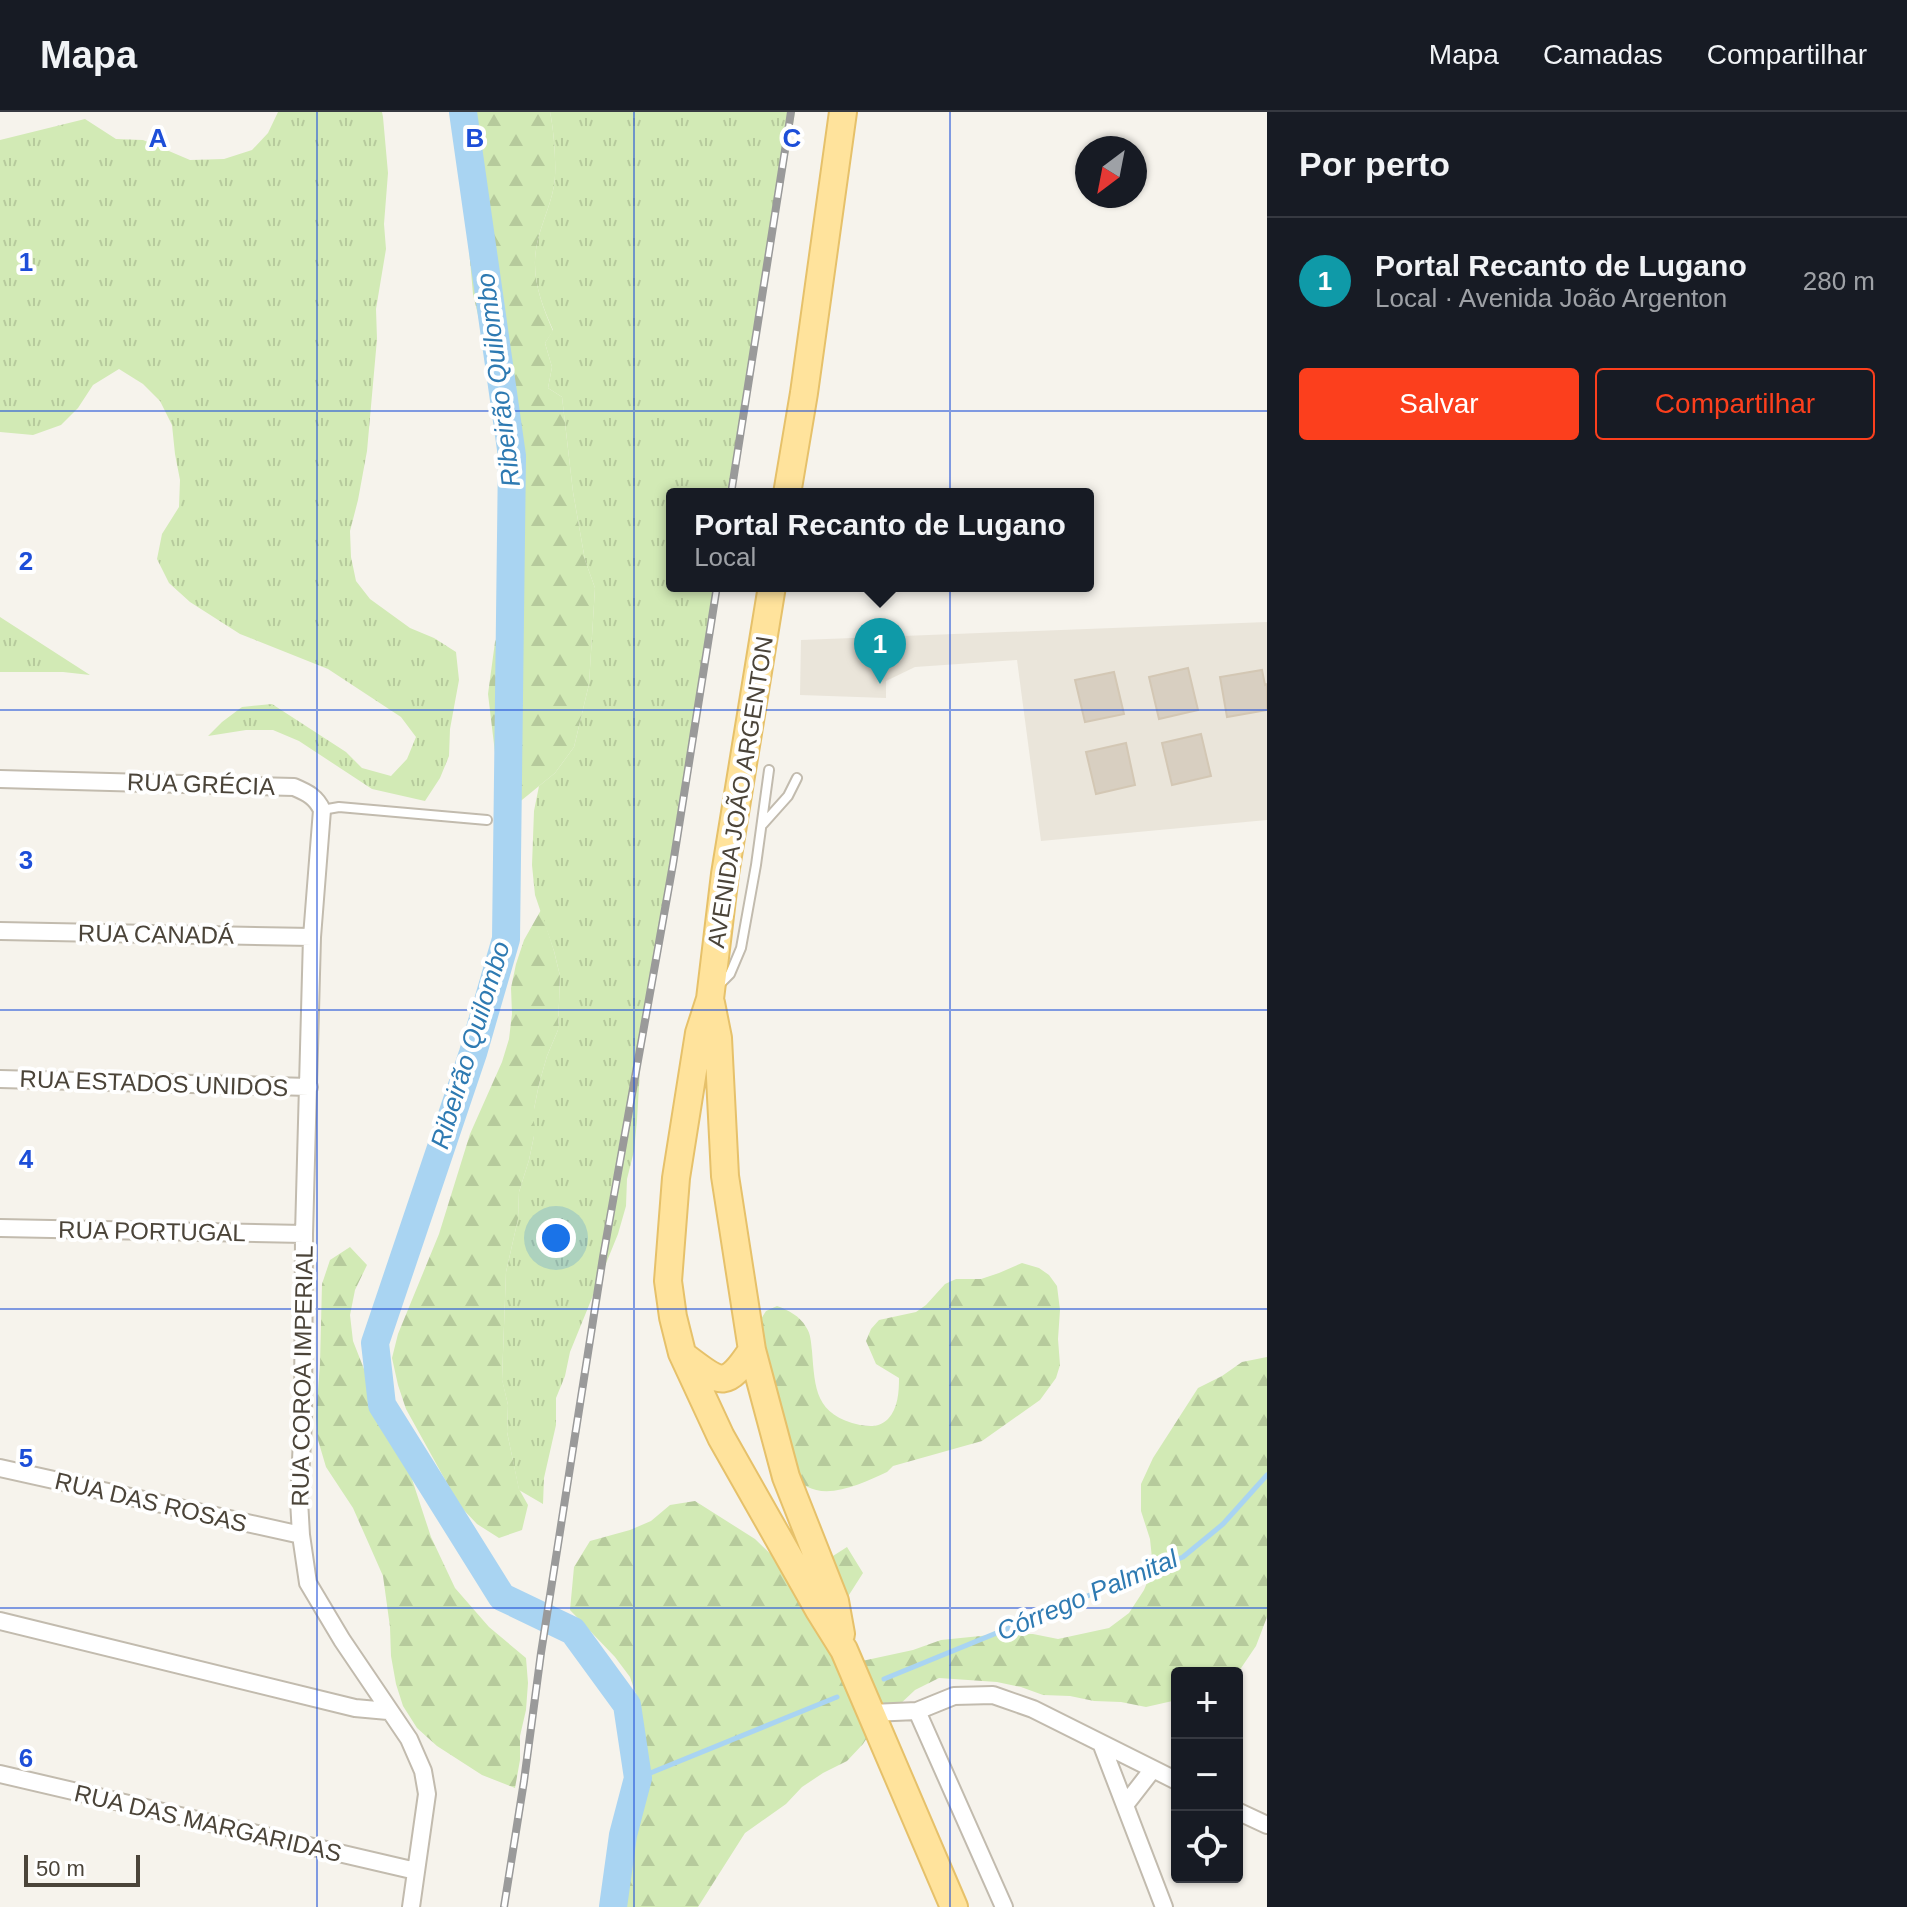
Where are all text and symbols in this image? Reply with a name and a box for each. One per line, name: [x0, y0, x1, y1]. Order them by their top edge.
text: Mapa: [40, 34, 137, 76]
text: Mapa: [1429, 39, 1499, 70]
text: Camadas: [1543, 39, 1663, 70]
text: Compartilhar: [1707, 39, 1867, 70]
text: A: [149, 123, 168, 153]
text: B: [466, 123, 484, 153]
text: C: [783, 123, 802, 153]
north arrow: [1075, 136, 1147, 208]
text: Por perto: [1299, 145, 1450, 183]
text: 1: [19, 247, 33, 277]
text: Portal Recanto de Lugano: [1375, 249, 1747, 282]
text: 1: [1318, 266, 1332, 296]
text: 280 m: [1803, 266, 1875, 296]
water label: Ribeirão Quilombo: [470, 271, 526, 489]
text: Local · Avenida João Argenton: [1375, 283, 1727, 313]
button: Salvar: [1299, 368, 1579, 440]
button: Compartilhar: [1595, 368, 1875, 440]
popup: [666, 488, 1094, 592]
text: Portal Recanto de Lugano: [694, 508, 1066, 541]
text: Local: [694, 542, 756, 572]
text: 2: [19, 546, 33, 576]
pin: 1: [854, 618, 906, 684]
street label: AVENIDA JOÃO ARGENTON: [702, 634, 778, 950]
street label: RUA GRÉCIA: [127, 768, 275, 800]
text: 3: [19, 845, 33, 875]
street label: RUA CANADÁ: [78, 919, 234, 949]
water label: Ribeirão Quilombo: [424, 938, 516, 1152]
street label: RUA ESTADOS UNIDOS: [19, 1065, 289, 1101]
text: 4: [19, 1144, 34, 1174]
street label: RUA PORTUGAL: [58, 1216, 246, 1246]
your location: [536, 1218, 576, 1258]
street label: RUA COROA IMPERIAL: [286, 1245, 318, 1507]
text: 5: [19, 1443, 33, 1473]
street label: RUA DAS ROSAS: [52, 1467, 250, 1537]
water label: Córrego Palmital: [992, 1543, 1183, 1647]
map controls: [1171, 1667, 1243, 1883]
button: +: [1171, 1667, 1243, 1739]
button: −: [1171, 1739, 1243, 1811]
text: 6: [19, 1743, 33, 1773]
street label: RUA DAS MARGARIDAS: [72, 1779, 344, 1867]
button: locate: [1171, 1811, 1243, 1883]
scale bar: [24, 1851, 140, 1887]
text: 50 m: [36, 1856, 85, 1881]

